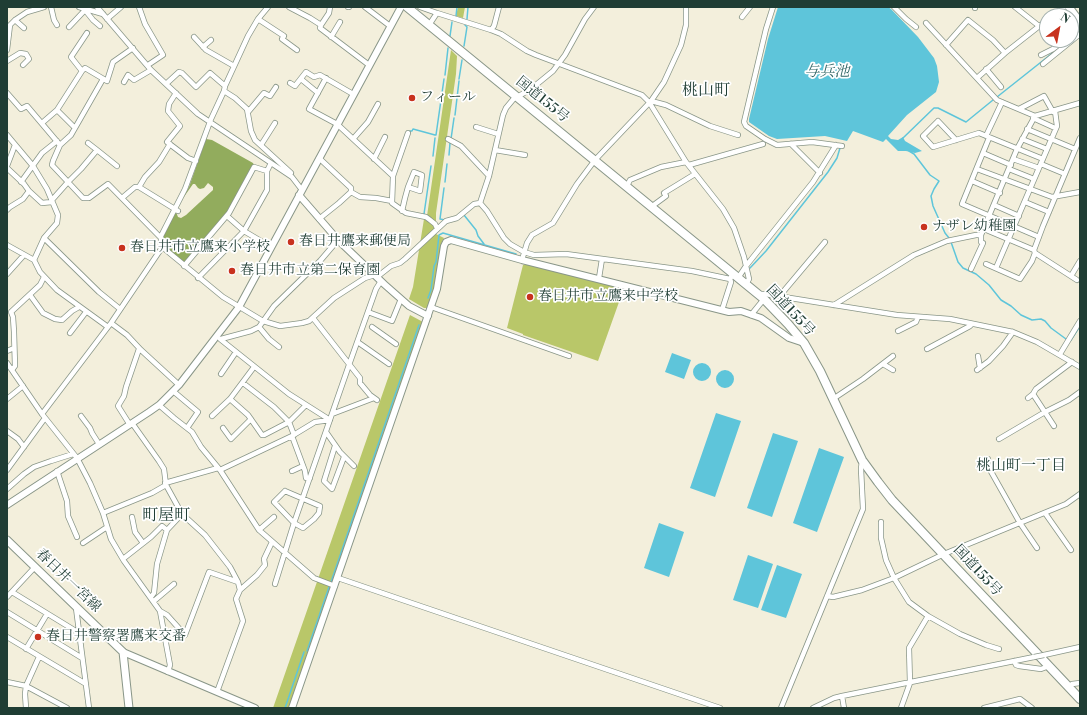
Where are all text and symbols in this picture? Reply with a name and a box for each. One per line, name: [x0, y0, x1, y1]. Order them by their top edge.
north arrow: [1039, 8, 1079, 48]
text: N: [1057, 10, 1072, 27]
water label: 与兵池: [805, 63, 849, 81]
street label: 国道155号: [512, 74, 572, 126]
district label: 桃山町: [682, 81, 730, 101]
place label: フィール: [420, 90, 476, 106]
marker: フィール: [407, 93, 417, 103]
place label: ナザレ幼稚園: [932, 219, 1016, 235]
marker: ナザレ幼稚園: [919, 222, 929, 232]
place label: 春日井鷹来郵便局: [299, 234, 411, 250]
marker: 春日井鷹来郵便局: [286, 237, 296, 247]
place label: 春日井市立鷹来小学校: [130, 240, 270, 256]
marker: 春日井市立鷹来小学校: [117, 243, 127, 253]
place label: 春日井市立第二保育園: [240, 263, 380, 279]
marker: 春日井市立第二保育園: [227, 266, 237, 276]
street label: 国道155号: [762, 282, 818, 340]
place label: 春日井市立鷹来中学校: [538, 289, 678, 305]
marker: 春日井市立鷹来中学校: [525, 292, 535, 302]
district label: 桃山町一丁目: [976, 457, 1066, 475]
district label: 町屋町: [142, 506, 190, 526]
street label: 国道155号: [949, 542, 1005, 600]
street label: 春日井一宮線: [32, 546, 104, 616]
place label: 春日井警察署鷹来交番: [46, 629, 186, 645]
marker: 春日井警察署鷹来交番: [33, 632, 43, 642]

